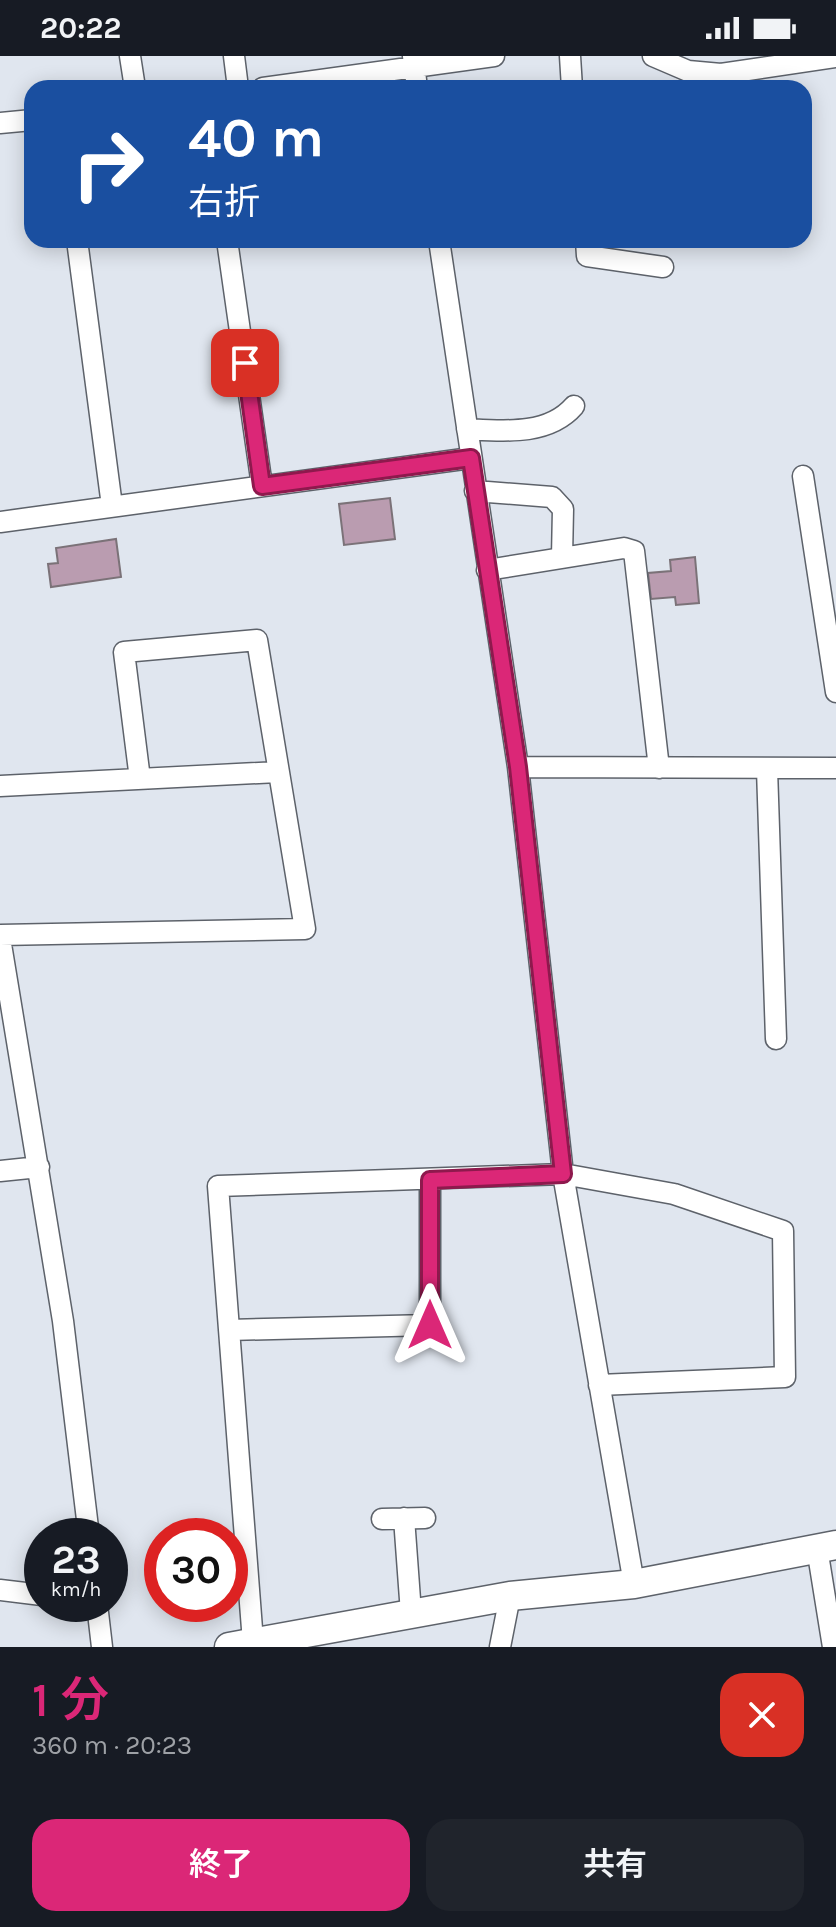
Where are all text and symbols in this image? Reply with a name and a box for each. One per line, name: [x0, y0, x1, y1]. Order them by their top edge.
text: 20:22: [40, 10, 122, 46]
text: 40 m: [188, 105, 324, 170]
icon: right: [56, 112, 160, 216]
text: 右折: [188, 181, 260, 223]
pin: [211, 329, 279, 397]
icon: arrive: [223, 341, 267, 385]
position arrow: [388, 1283, 472, 1367]
speed limit sign: 30: [144, 1518, 248, 1622]
text: 23: [51, 1536, 101, 1583]
text: km/h: [51, 1578, 101, 1601]
text: 1 分: [32, 1672, 109, 1728]
button: close: [720, 1673, 804, 1757]
text: 360 m · 20:23: [32, 1730, 192, 1761]
button: 終了: [32, 1819, 410, 1911]
button: 共有: [426, 1819, 804, 1911]

